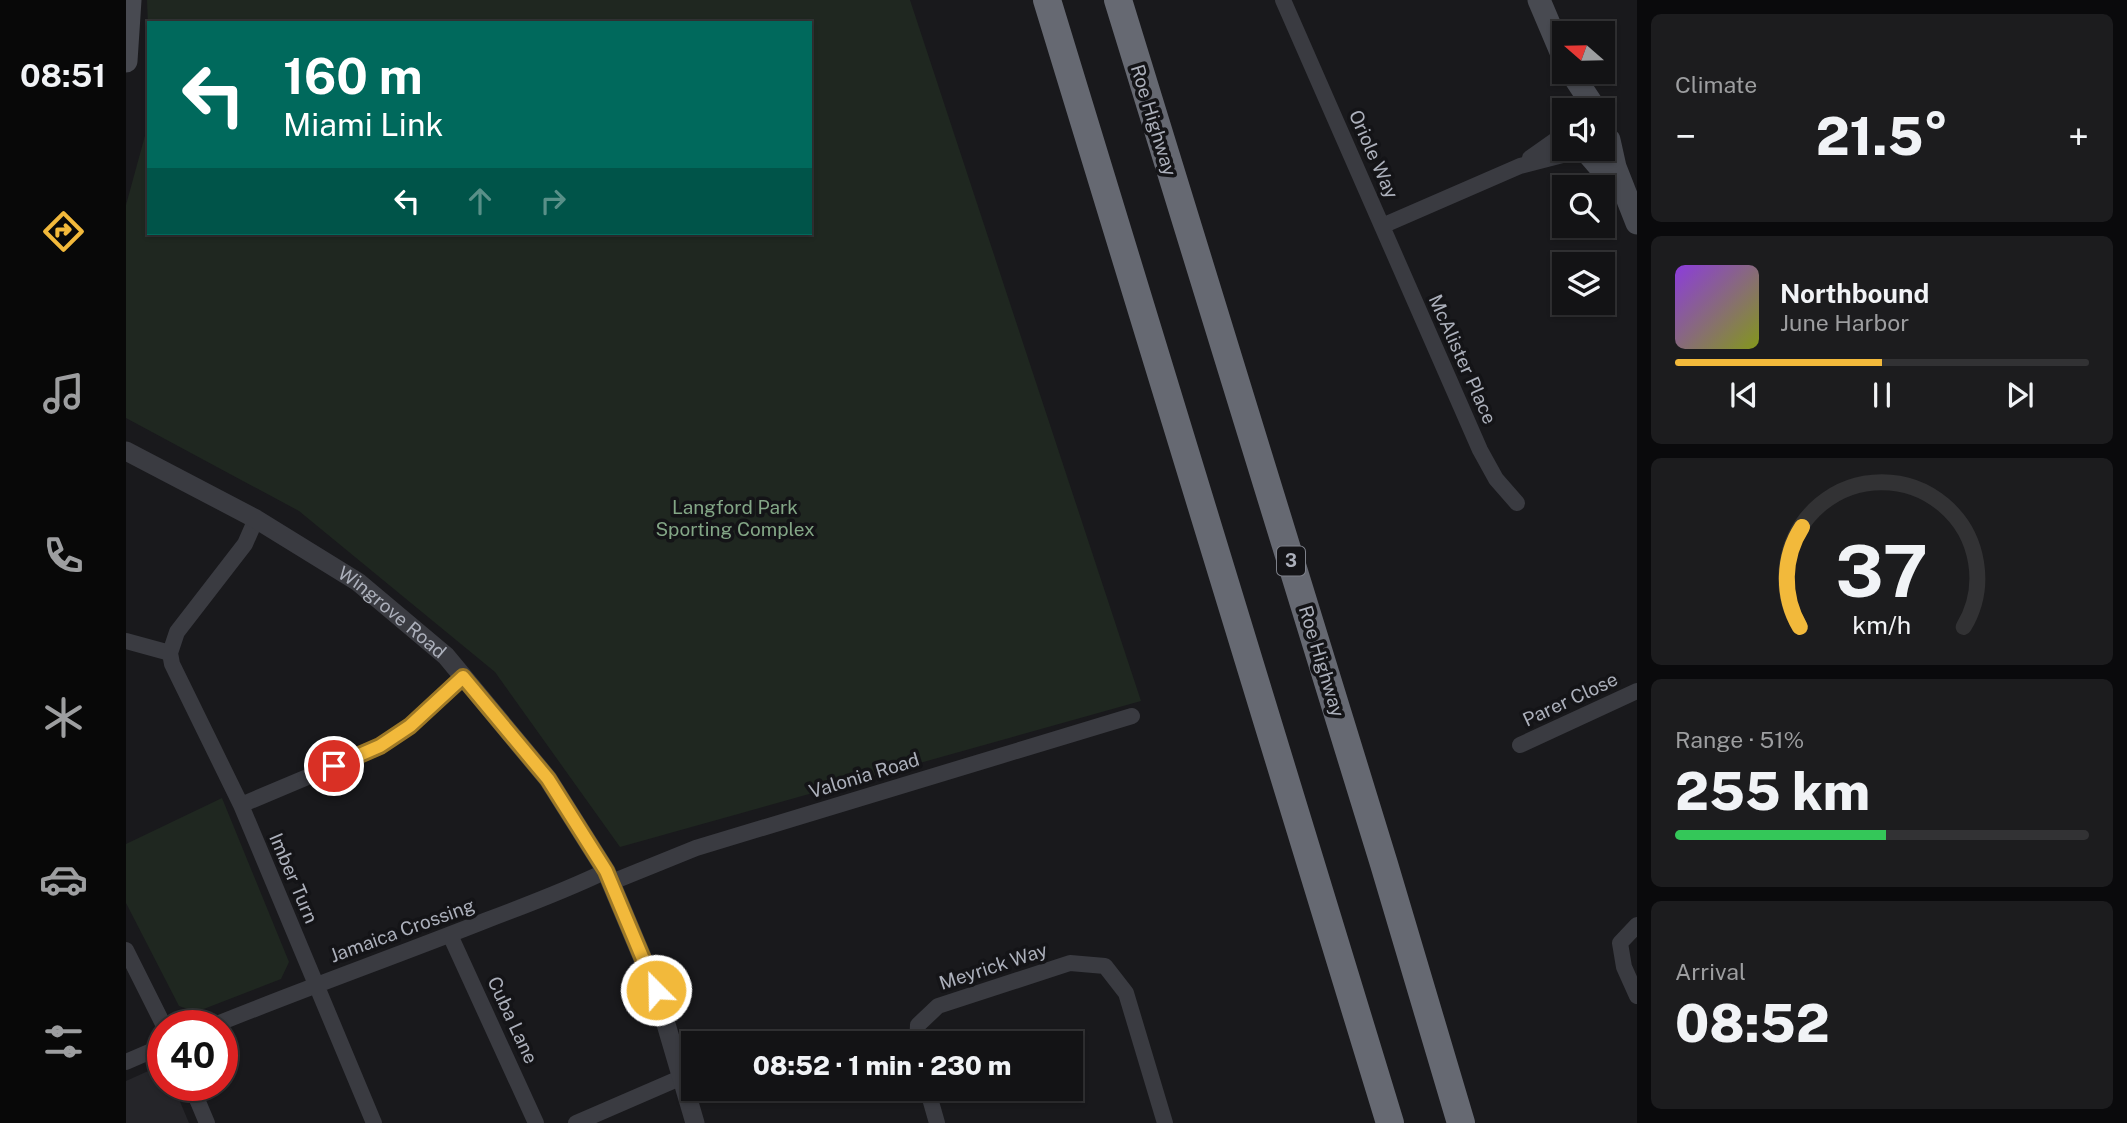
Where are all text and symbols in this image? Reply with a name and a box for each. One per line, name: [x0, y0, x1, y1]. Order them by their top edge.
north arrow: [1552, 21, 1615, 84]
map controls: [1552, 21, 1615, 315]
text: 160 m: [283, 47, 423, 105]
icon: left: [168, 49, 259, 140]
text: 08:51: [20, 57, 106, 94]
street label: Roe Highway: [1127, 62, 1181, 178]
text: Climate: [1675, 71, 1757, 98]
button: sound: [1552, 98, 1615, 161]
text: Miami Link: [283, 106, 443, 143]
street label: Oriole Way: [1345, 106, 1403, 202]
text: 21.5°: [1816, 106, 1948, 167]
text: −: [1675, 114, 1696, 159]
text: +: [2068, 114, 2089, 159]
button: search: [1552, 175, 1615, 238]
icon: left: [388, 182, 426, 220]
icon: ahead: [461, 182, 499, 220]
icon: right: [534, 182, 572, 220]
icon: directions: [39, 207, 88, 256]
button: layers: [1552, 252, 1615, 315]
text: Northbound: [1780, 278, 1929, 309]
street label: McAlister Place: [1425, 291, 1501, 427]
text: June Harbor: [1780, 309, 1909, 336]
icon: music: [39, 369, 88, 418]
icon: previous: [1725, 376, 1763, 414]
icon: pause: [1863, 376, 1901, 414]
icon: next: [2001, 376, 2039, 414]
park label: Langford Park Sporting Complex: [655, 496, 815, 540]
text: 37: [1836, 529, 1928, 614]
icon: phone: [39, 531, 88, 580]
road number: 3: [1277, 546, 1305, 576]
street label: Wingrove Road: [334, 561, 451, 663]
street label: Roe Highway: [1295, 603, 1349, 719]
text: km/h: [1853, 610, 1911, 640]
street label: Parer Close: [1519, 667, 1621, 731]
icon: climate: [39, 693, 88, 742]
text: Range · 51%: [1675, 726, 1804, 753]
pin: [304, 736, 364, 796]
icon: arrive: [315, 747, 353, 785]
street label: Valonia Road: [806, 748, 922, 802]
text: 255 km: [1675, 761, 1870, 822]
street label: Imber Turn: [265, 830, 323, 926]
icon: car: [39, 855, 88, 904]
street label: Jamaica Crossing: [326, 893, 478, 966]
street label: Meyrick Way: [936, 938, 1050, 994]
position arrow: [619, 953, 693, 1027]
text: Arrival: [1675, 958, 1746, 985]
street label: Cuba Lane: [483, 973, 543, 1067]
text: 08:52: [1675, 993, 1830, 1054]
speed limit sign: 40: [147, 1010, 238, 1101]
icon: filters: [39, 1017, 88, 1066]
text: 08:52 · 1 min · 230 m: [753, 1050, 1011, 1081]

